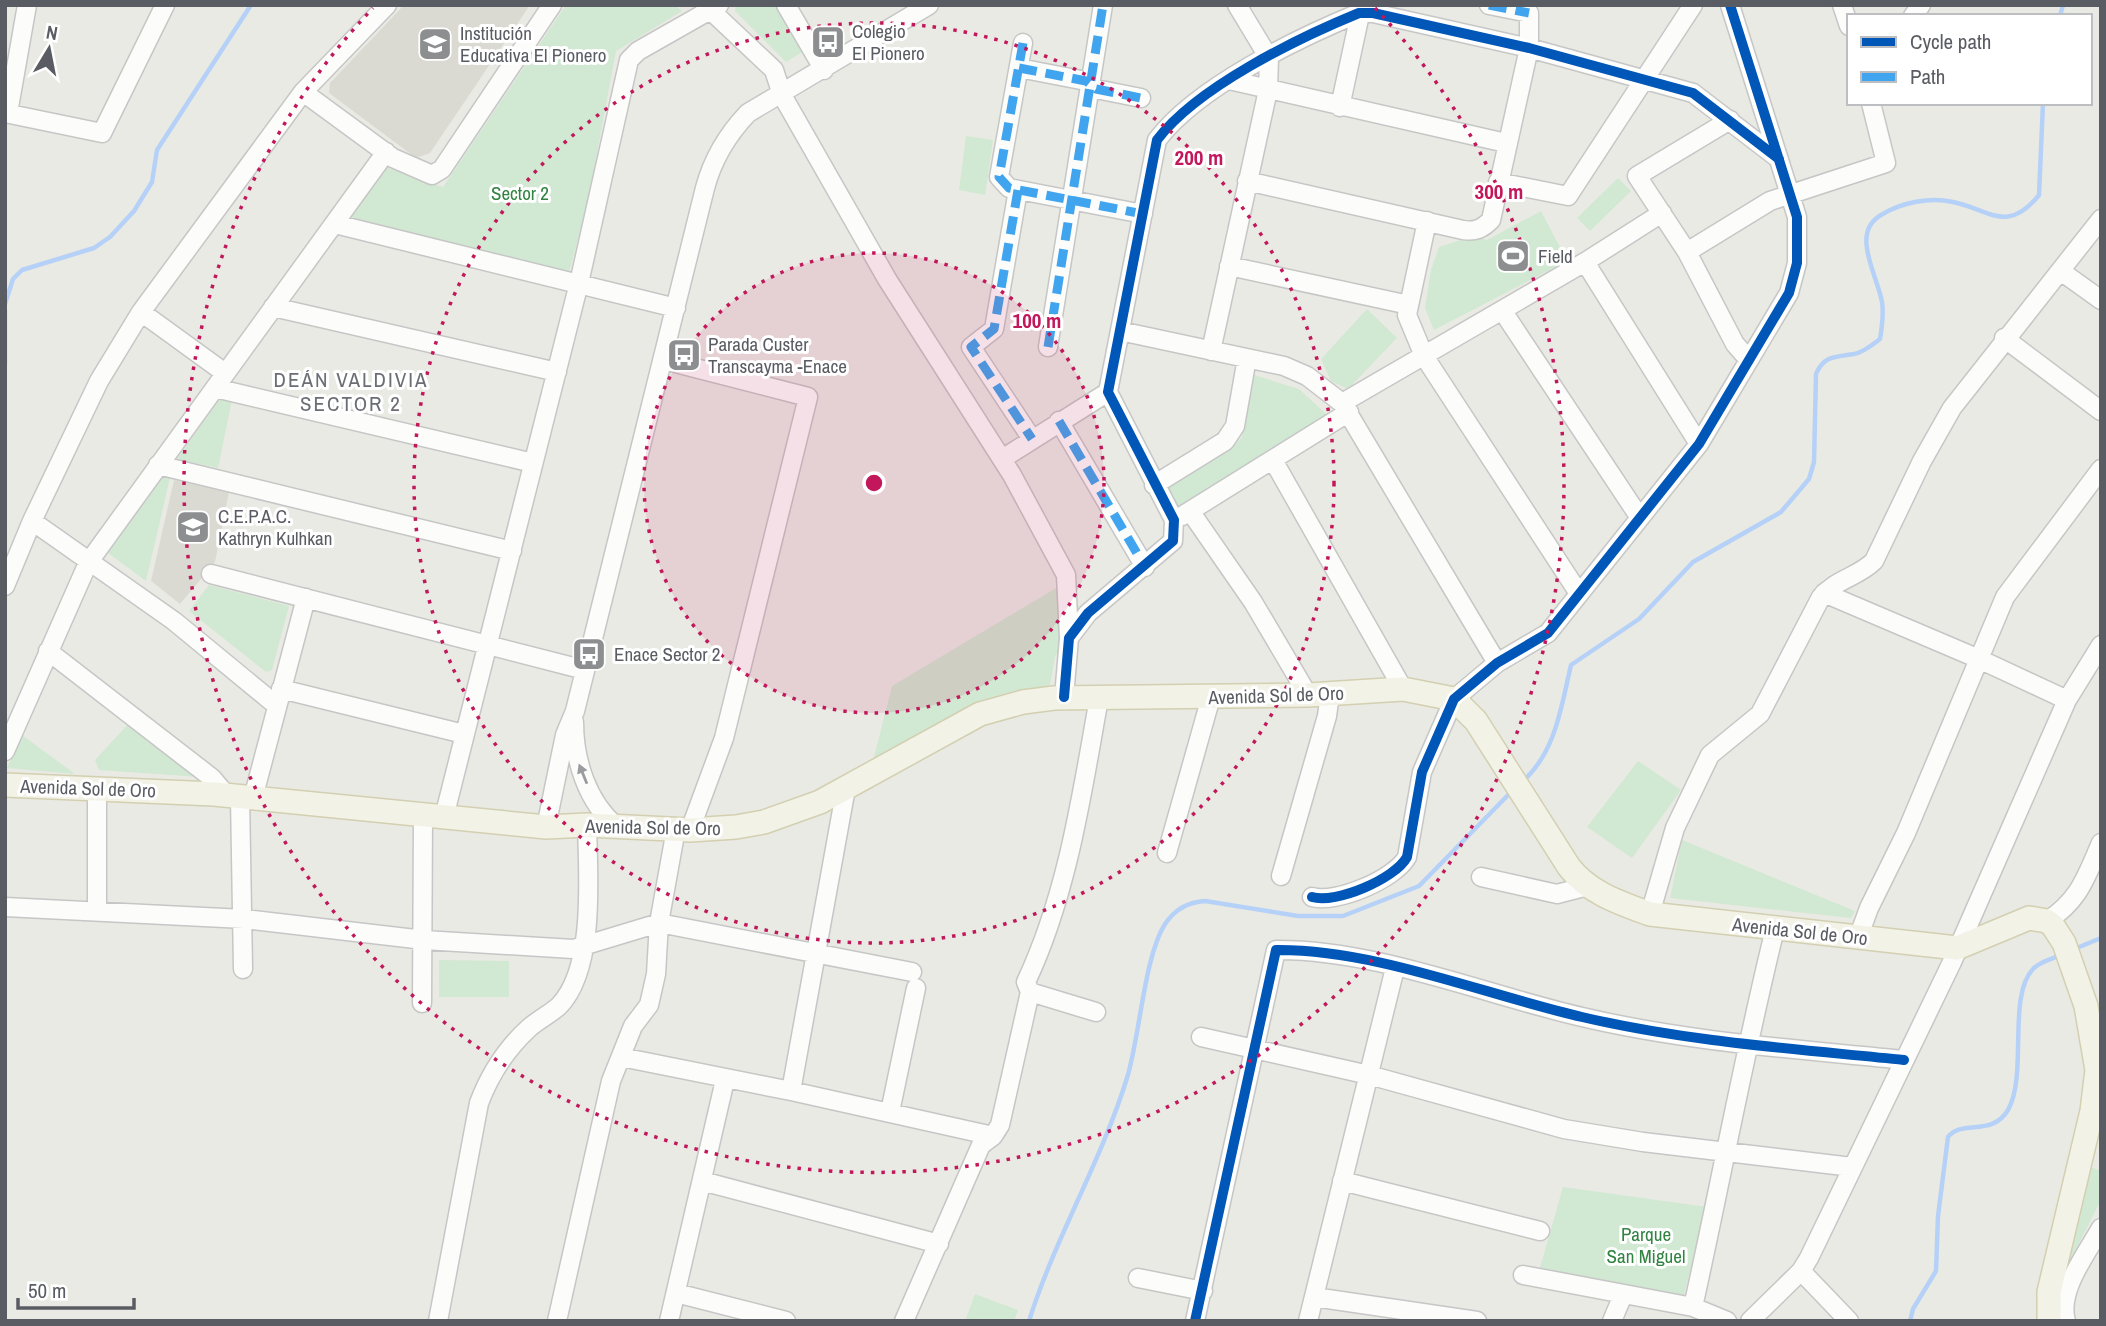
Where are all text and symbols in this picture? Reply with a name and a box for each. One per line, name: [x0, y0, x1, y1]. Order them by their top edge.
north arrow: [14, 14, 84, 84]
legend: [1847, 14, 2092, 105]
text: N: [44, 18, 60, 46]
place label: Colegio El Pionero: [852, 18, 925, 66]
place label: Institución Educativa El Pionero: [460, 20, 606, 68]
bus stop icon: Colegio El Pionero: [809, 23, 847, 61]
school or university icon: Institución Educativa El Pionero: [416, 25, 454, 63]
text: Cycle path: [1910, 27, 1991, 56]
text: Path: [1910, 62, 1945, 91]
text: 200 m: [1175, 143, 1223, 172]
text: 300 m: [1475, 177, 1523, 206]
park label: Sector 2: [491, 180, 549, 206]
sports icon: Field: [1494, 237, 1532, 275]
place label: Field: [1538, 243, 1573, 269]
text: 100 m: [1013, 306, 1061, 335]
place label: Parada Custer Transcayma -Enace: [708, 331, 847, 379]
bus stop icon: Parada Custer Transcayma -Enace: [665, 336, 703, 374]
district label: DEÁN VALDIVIA SECTOR 2: [274, 365, 428, 418]
centre of rings: [862, 471, 886, 495]
place label: C.E.P.A.C. Kathryn Kulhkan: [218, 503, 332, 551]
school or university icon: C.E.P.A.C. Kathryn Kulhkan: [174, 508, 212, 546]
bus stop icon: Enace Sector 2: [570, 635, 608, 673]
place label: Enace Sector 2: [614, 641, 721, 667]
street label: Avenida Sol de Oro: [1207, 680, 1344, 710]
one-way arrow: [577, 764, 588, 785]
street label: Avenida Sol de Oro: [19, 773, 156, 803]
street label: Avenida Sol de Oro: [584, 813, 721, 841]
street label: Avenida Sol de Oro: [1730, 911, 1869, 951]
park label: Parque San Miguel: [1607, 1221, 1685, 1269]
scale bar: [18, 1266, 133, 1310]
text: 50 m: [28, 1276, 66, 1305]

